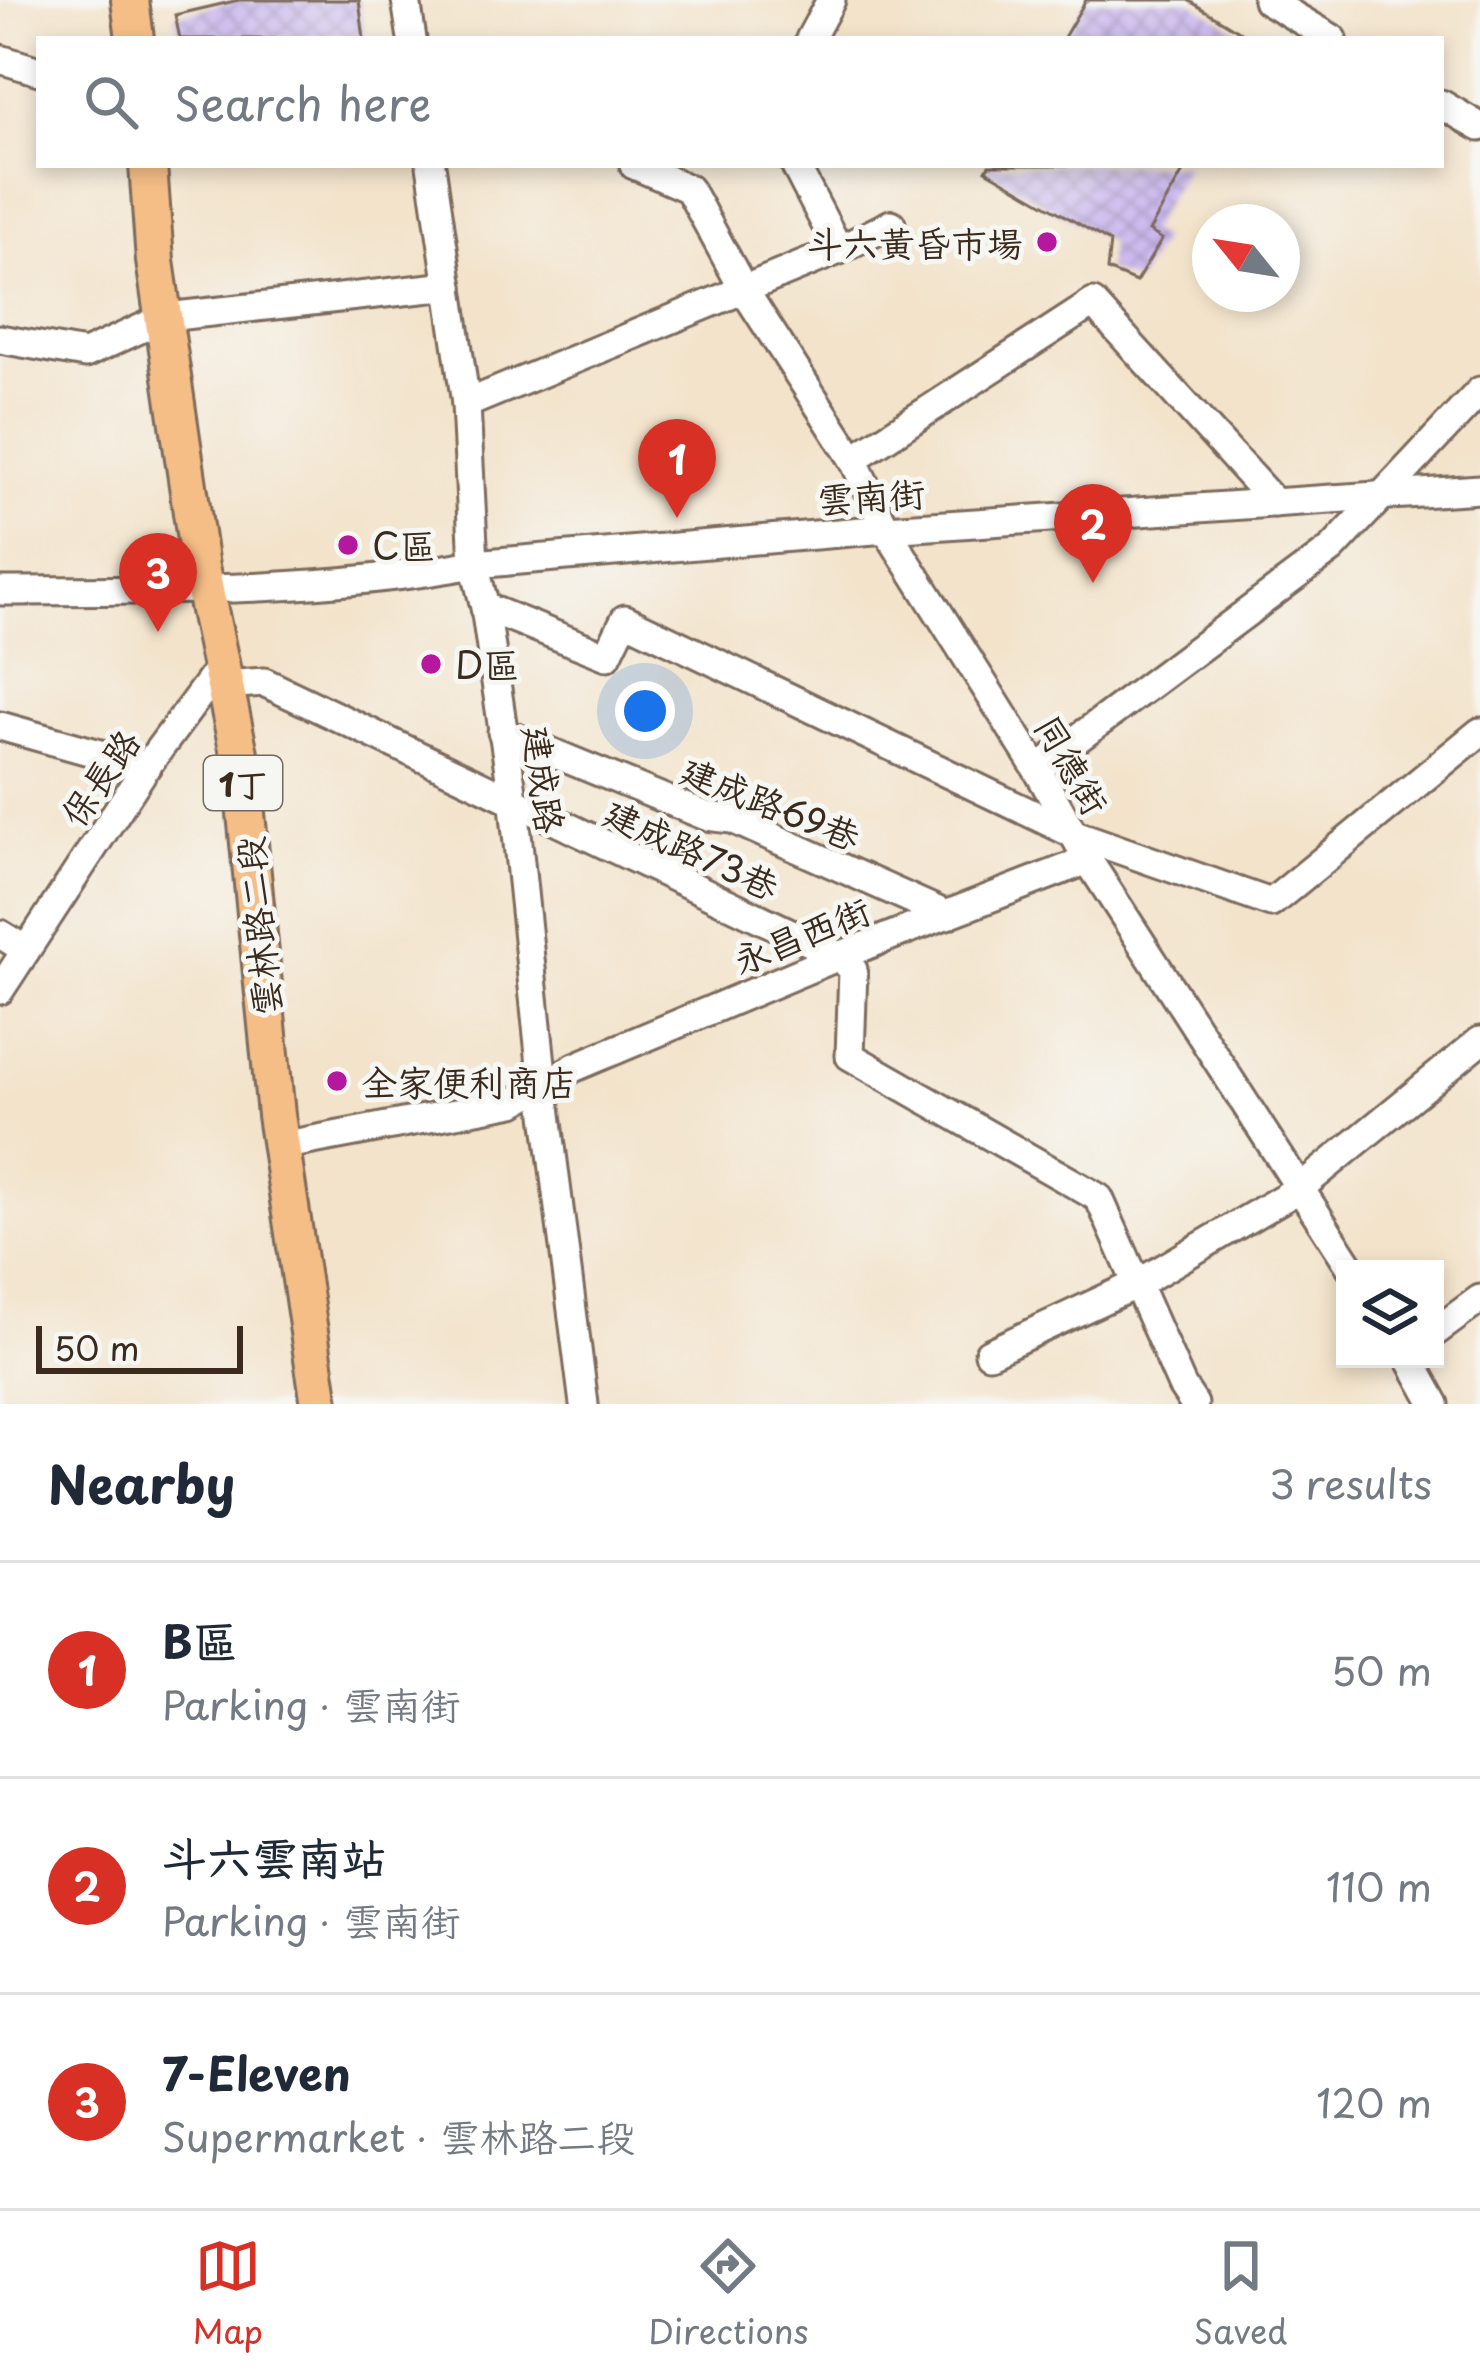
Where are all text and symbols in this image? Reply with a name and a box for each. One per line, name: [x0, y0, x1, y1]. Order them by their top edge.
search box: [36, 36, 1444, 168]
text: Search here: [174, 68, 431, 136]
icon: search: [78, 69, 144, 135]
north arrow: [1192, 204, 1300, 312]
place label: 斗六黃昏市場: [807, 215, 1023, 269]
marker: 斗六黃昏市場: [1034, 229, 1060, 255]
pin: 1: [638, 419, 716, 518]
street label: 雲南街: [815, 464, 927, 526]
pin: 2: [1054, 484, 1132, 583]
place label: C區: [372, 518, 436, 572]
marker: C區: [335, 532, 361, 558]
pin: 3: [119, 533, 197, 632]
place label: D區: [455, 637, 520, 691]
marker: D區: [418, 651, 444, 677]
your location: [615, 681, 675, 741]
street label: 同德街: [1023, 704, 1123, 824]
street label: 保長路: [46, 717, 152, 837]
street label: 建成路: [511, 722, 579, 836]
street label: 建成路69巷: [673, 742, 869, 862]
road number: 1丁: [204, 756, 282, 810]
street label: 建成路73巷: [596, 784, 788, 912]
street label: 雲林路二段: [221, 834, 293, 1018]
street label: 永昌西街: [724, 882, 878, 986]
place label: 全家便利商店: [361, 1054, 577, 1108]
marker: 全家便利商店: [324, 1068, 350, 1094]
map controls: [1336, 1260, 1444, 1368]
button: layers: [1336, 1260, 1444, 1368]
scale bar: [36, 1320, 243, 1373]
text: 50 m: [54, 1322, 140, 1372]
text: Nearby: [48, 1444, 235, 1521]
text: 3 results: [1269, 1453, 1432, 1512]
text: B區: [162, 1606, 238, 1674]
text: 1: [78, 1640, 96, 1699]
text: 50 m: [1331, 1640, 1432, 1699]
text: Parking · 雲南街: [162, 1674, 460, 1733]
text: 斗六雲南站: [162, 1822, 387, 1890]
text: 2: [73, 1856, 101, 1915]
text: 110 m: [1326, 1856, 1432, 1915]
text: Parking · 雲南街: [162, 1890, 460, 1949]
text: 7-Eleven: [162, 2038, 351, 2106]
text: 3: [74, 2072, 100, 2131]
text: 120 m: [1316, 2072, 1432, 2131]
text: Supermarket · 雲林路二段: [162, 2106, 635, 2165]
tab: Map: [193, 2233, 263, 2355]
tab: Directions: [648, 2233, 809, 2355]
tab: Saved: [1194, 2233, 1287, 2355]

